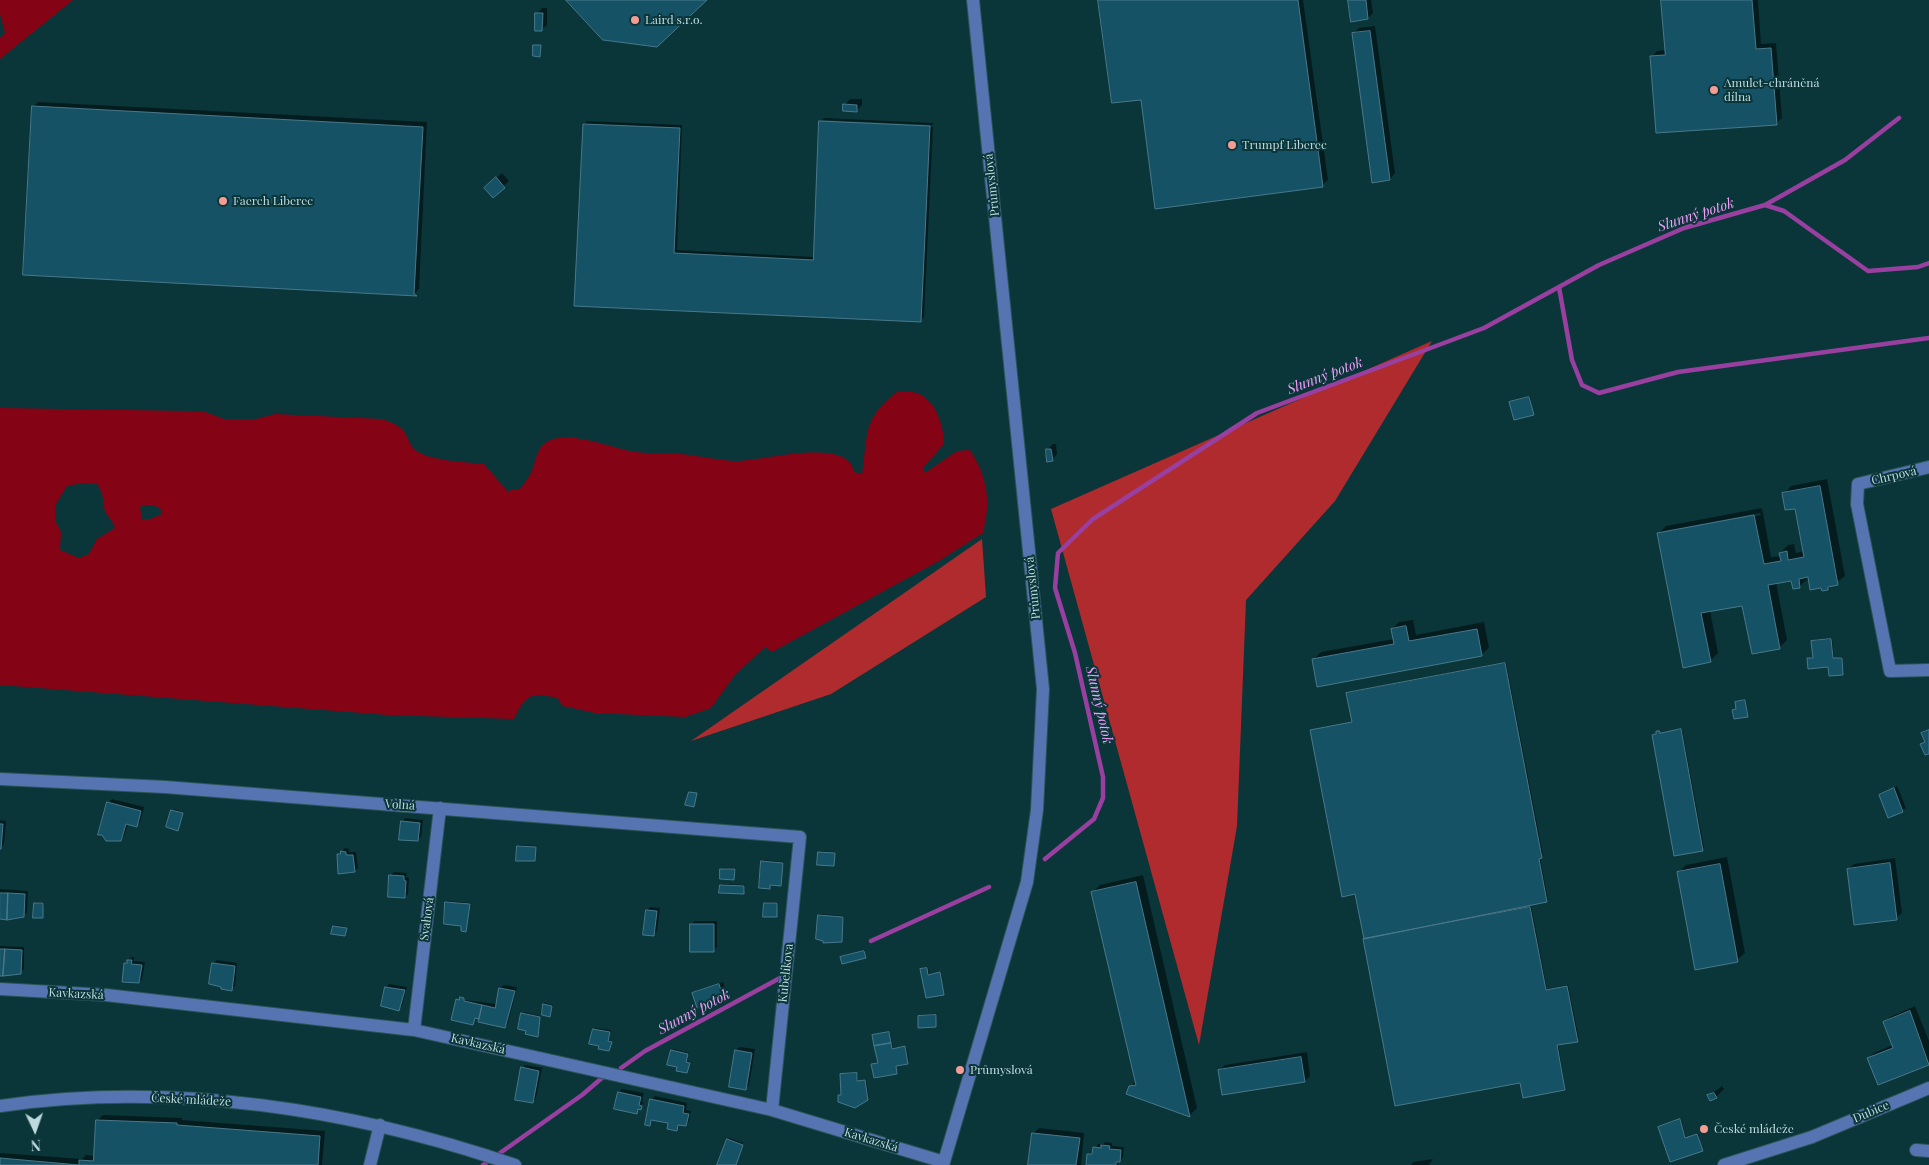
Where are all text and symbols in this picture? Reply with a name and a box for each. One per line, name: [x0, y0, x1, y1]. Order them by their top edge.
place label: Laird s.r.o.: [645, 13, 703, 27]
marker: Laird s.r.o.: [629, 14, 641, 26]
place label: Amulet-chráněná dílna: [1724, 76, 1819, 104]
marker: Amulet-chráněná dílna: [1708, 84, 1720, 96]
place label: Trumpf Liberec: [1242, 138, 1327, 152]
marker: Trumpf Liberec: [1226, 139, 1238, 151]
street label: Průmyslová: [982, 153, 1002, 217]
place label: Faerch Liberec: [233, 194, 313, 208]
marker: Faerch Liberec: [217, 195, 229, 207]
water label: Slunný potok: [1656, 195, 1736, 235]
water label: Slunný potok: [1285, 354, 1365, 398]
street label: Chrpová: [1870, 464, 1918, 488]
street label: Průmyslová: [1023, 556, 1043, 620]
water label: Slunný potok: [1082, 664, 1116, 746]
street label: Volná: [385, 797, 415, 813]
street label: Svahová: [417, 896, 437, 942]
street label: Kubelíkova: [776, 943, 796, 1003]
street label: Kavkazská: [48, 985, 104, 1003]
water label: Slunný potok: [655, 986, 733, 1038]
street label: Kavkazská: [449, 1031, 507, 1057]
place label: Průmyslová: [970, 1063, 1033, 1077]
marker: Průmyslová: [954, 1064, 966, 1076]
street label: České mládeže: [151, 1091, 231, 1109]
street label: Dubice: [1851, 1098, 1891, 1126]
north arrow: [10, 1105, 60, 1155]
place label: České mládeže: [1714, 1122, 1794, 1136]
marker: České mládeže: [1698, 1123, 1710, 1135]
street label: Kavkazská: [842, 1125, 900, 1155]
text: N: [30, 1136, 41, 1155]

